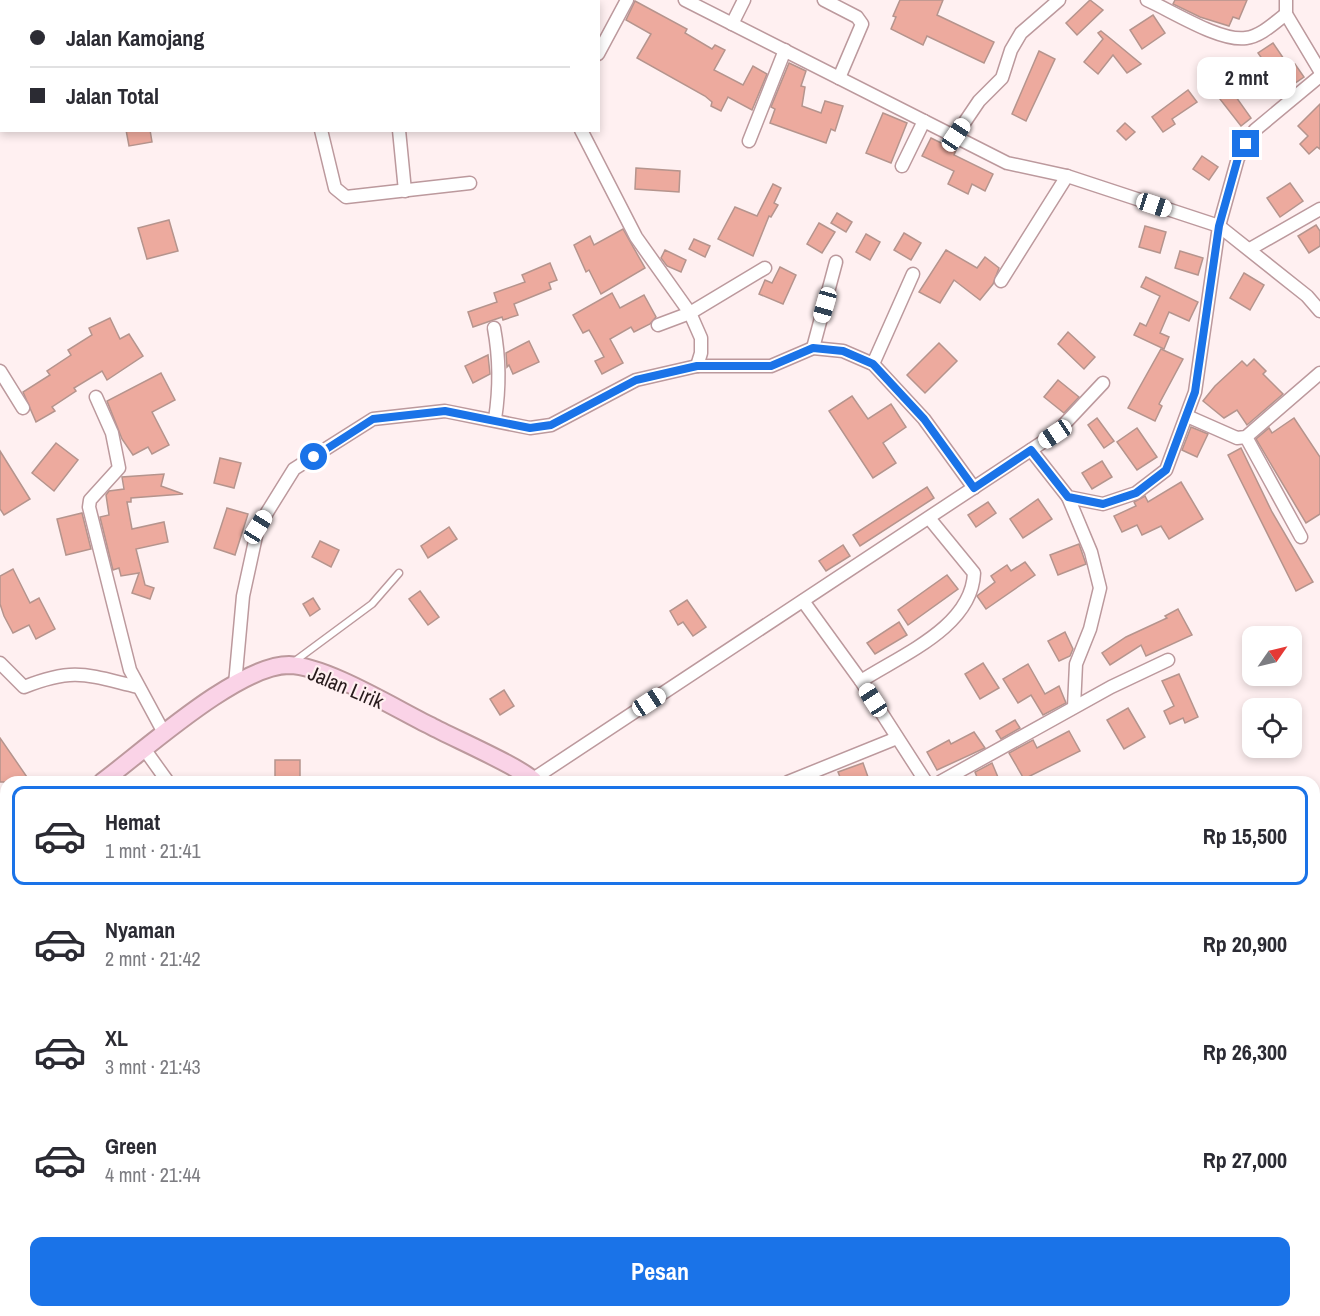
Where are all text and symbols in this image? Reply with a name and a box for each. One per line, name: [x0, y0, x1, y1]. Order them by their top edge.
text: Jalan Kamojang: [66, 23, 204, 53]
callout: 2 mnt: [1196, 57, 1296, 99]
text: 2 mnt: [1225, 64, 1268, 91]
text: Jalan Total: [66, 81, 159, 111]
car: [938, 115, 974, 155]
route end: [1232, 130, 1259, 157]
car: [1134, 191, 1174, 219]
car: [811, 285, 839, 325]
car: [1035, 416, 1075, 452]
route start: [300, 443, 327, 470]
car: [241, 507, 275, 547]
north arrow: [1242, 626, 1302, 686]
map controls: [1242, 626, 1302, 758]
street label: Jalan Lirik: [304, 658, 389, 716]
car: [856, 680, 890, 720]
car: [629, 685, 669, 719]
button: locate: [1242, 698, 1302, 758]
text: Hemat: [105, 807, 160, 837]
icon: car: [33, 809, 87, 863]
text: Rp 15,500: [1203, 821, 1287, 851]
text: 1 mnt · 21:41: [105, 837, 201, 864]
text: Nyaman: [105, 915, 175, 945]
icon: car: [33, 917, 87, 971]
text: Rp 20,900: [1203, 929, 1287, 959]
text: 2 mnt · 21:42: [105, 945, 201, 972]
text: XL: [105, 1023, 128, 1053]
icon: car: [33, 1025, 87, 1079]
text: Rp 26,300: [1203, 1037, 1287, 1067]
text: 3 mnt · 21:43: [105, 1053, 201, 1080]
text: Green: [105, 1131, 157, 1161]
icon: car: [33, 1133, 87, 1187]
text: Rp 27,000: [1203, 1145, 1287, 1175]
text: 4 mnt · 21:44: [105, 1161, 201, 1188]
button: Pesan: [30, 1237, 1290, 1306]

